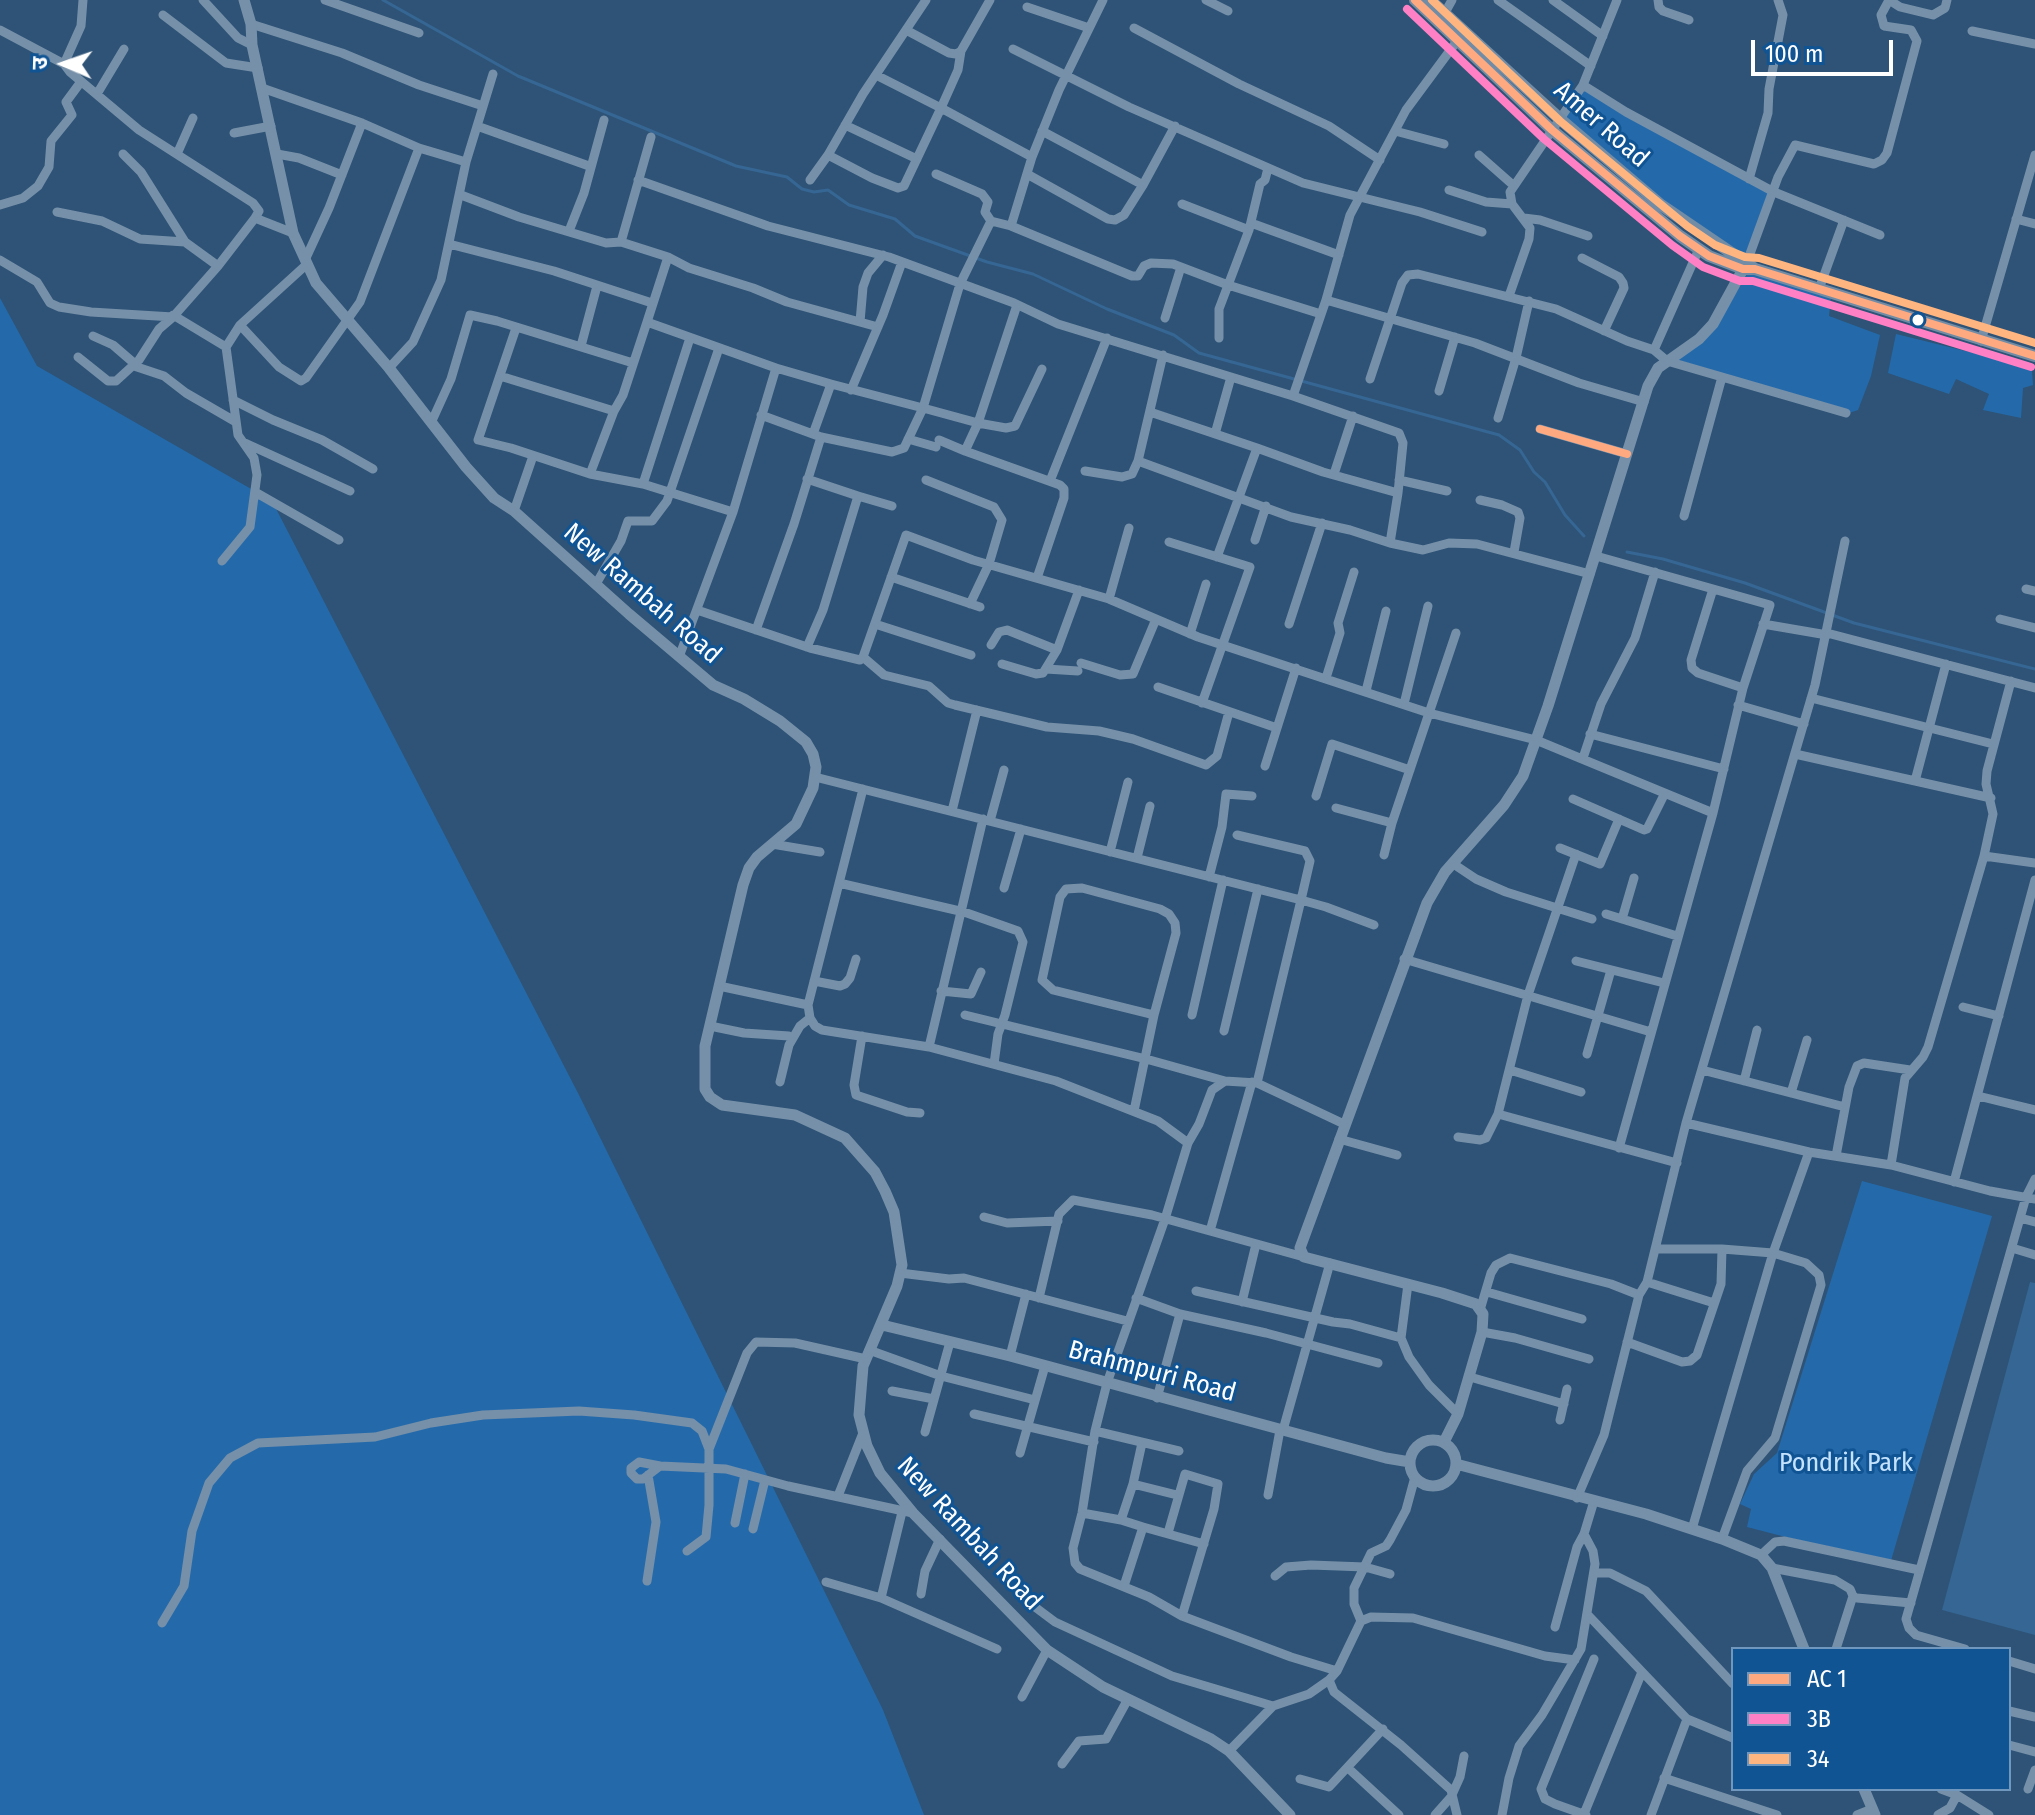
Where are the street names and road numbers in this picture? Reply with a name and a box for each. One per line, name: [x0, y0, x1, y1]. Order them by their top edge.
street label: Amer Road: [1547, 75, 1655, 175]
street label: New Rambah Road: [557, 517, 727, 671]
street label: Brahmpuri Road: [1065, 1335, 1239, 1409]
street label: New Rambah Road: [890, 1451, 1048, 1617]

